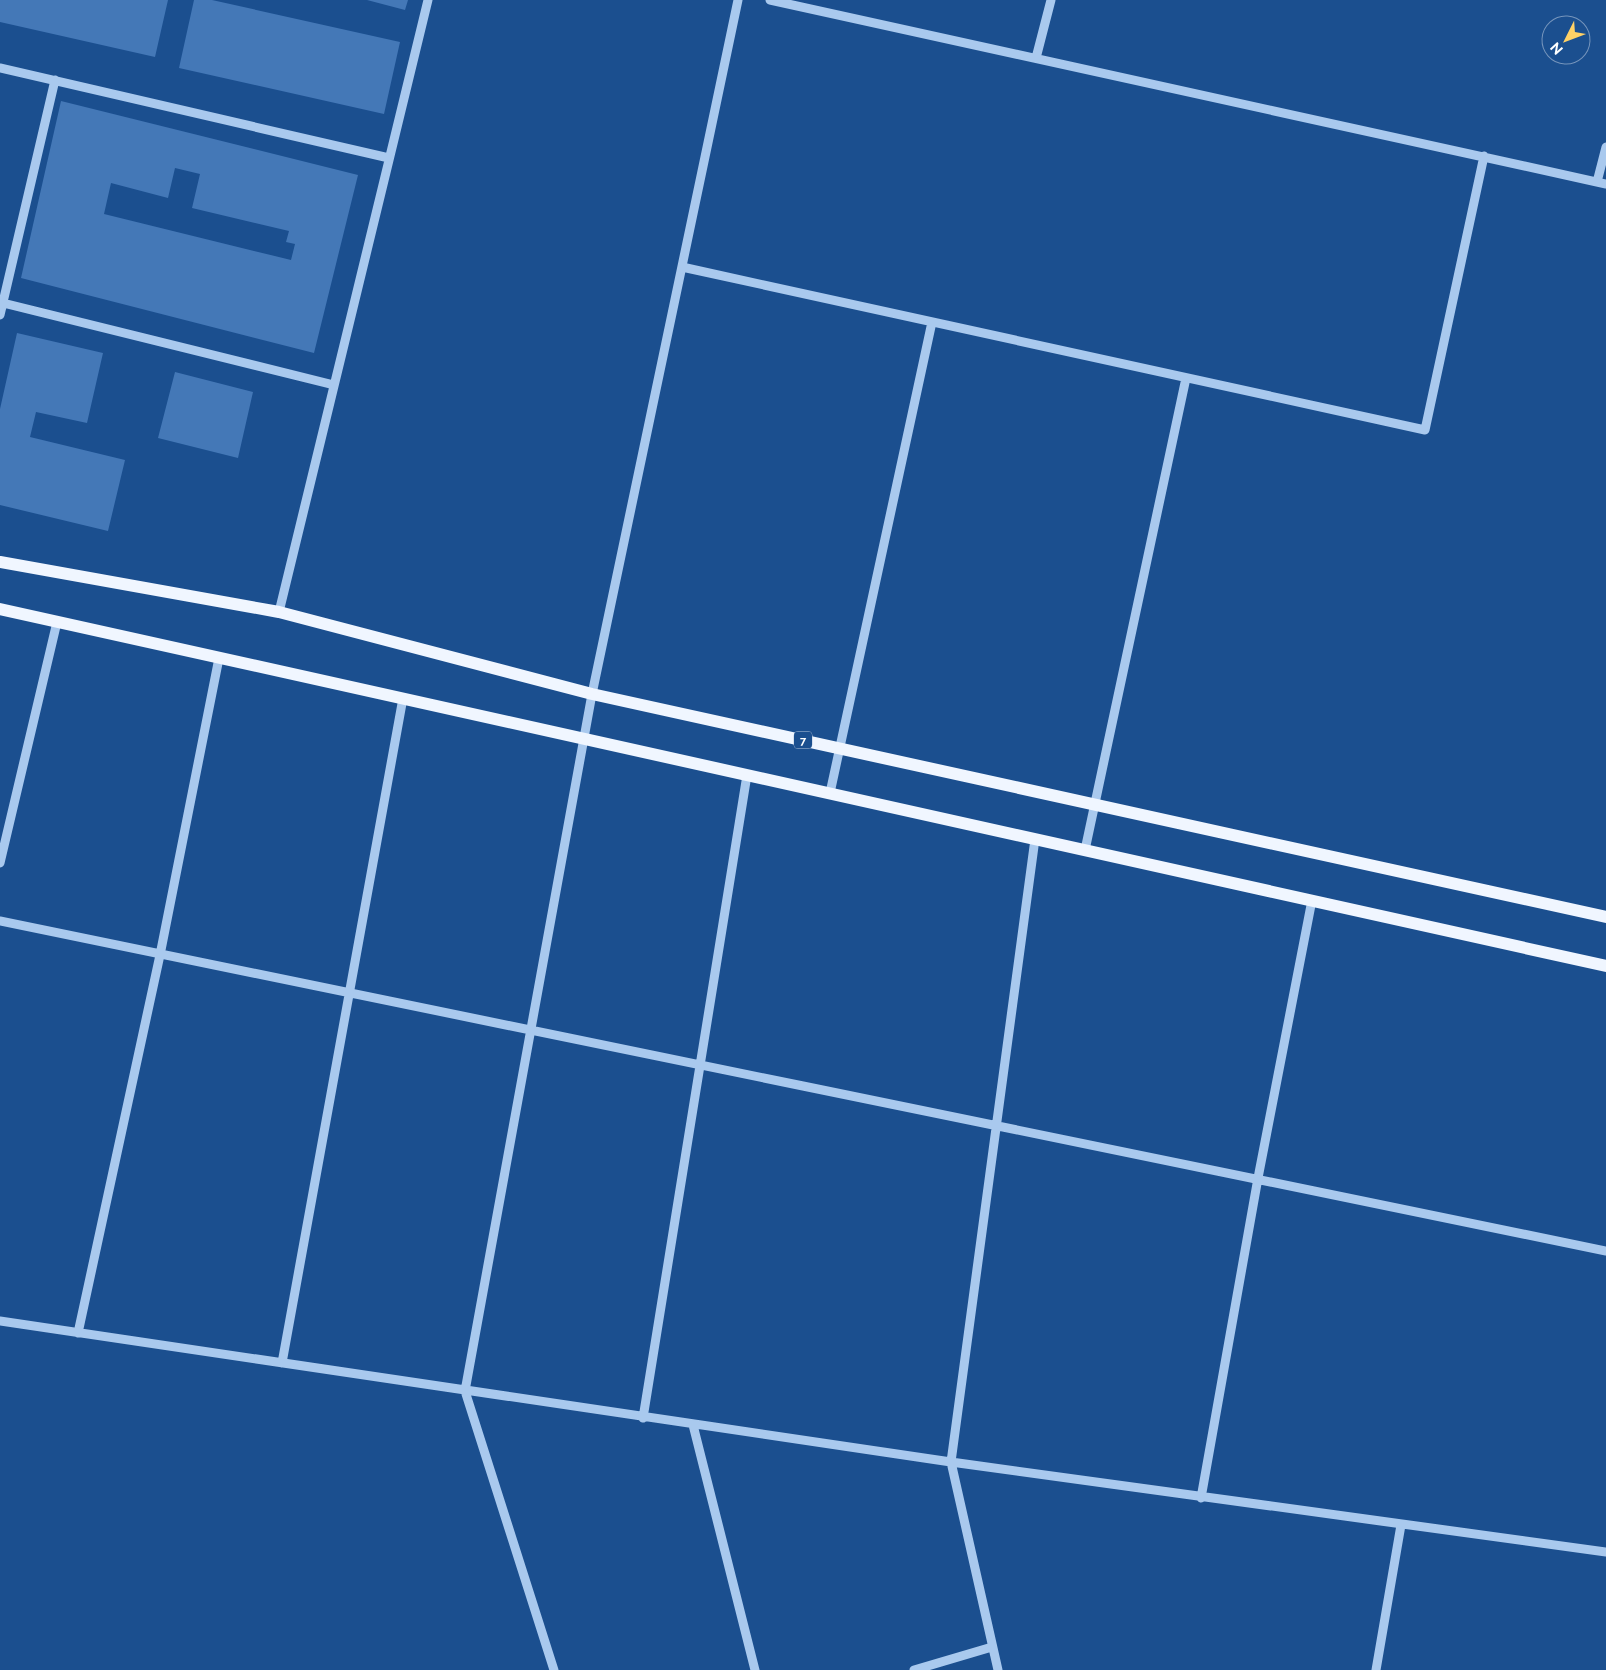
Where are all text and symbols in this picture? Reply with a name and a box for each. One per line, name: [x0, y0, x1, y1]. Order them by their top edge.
north arrow: [1541, 15, 1591, 65]
text: N: [1547, 39, 1566, 58]
road number: 7: [794, 732, 812, 748]

